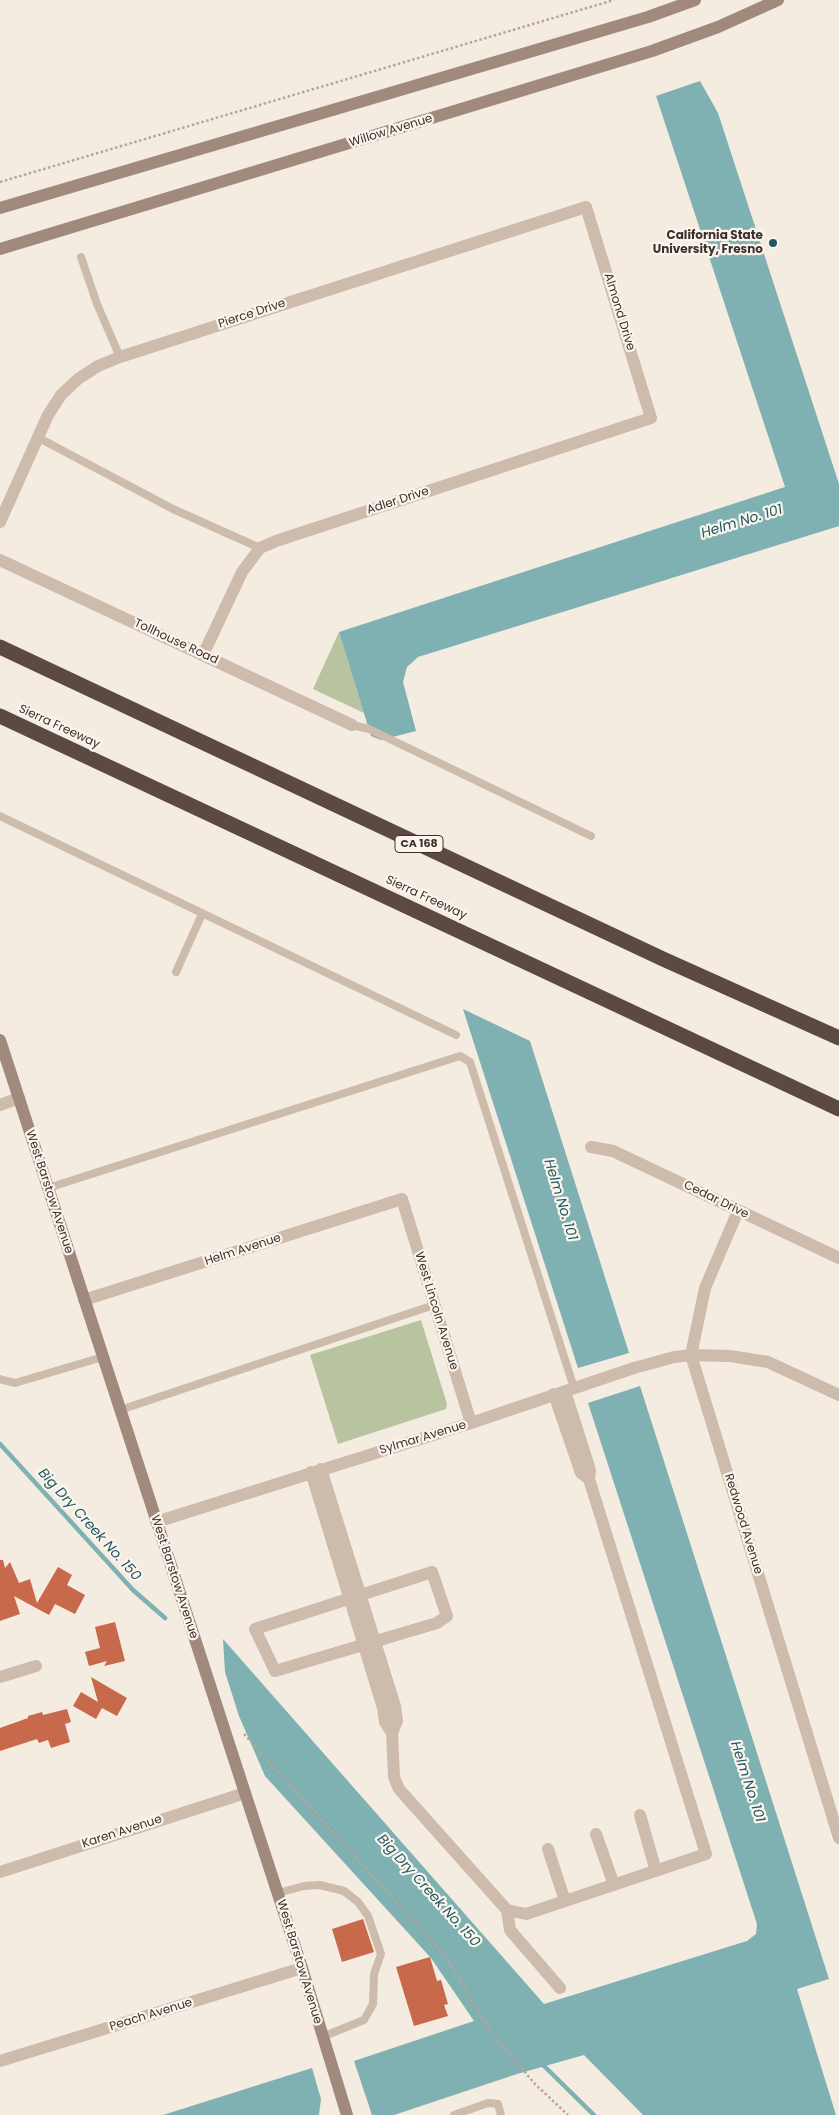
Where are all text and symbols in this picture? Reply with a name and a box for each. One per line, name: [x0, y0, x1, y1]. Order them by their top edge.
street label: Willow Avenue: [348, 111, 434, 151]
place label: California State University, Fresno: [653, 229, 763, 257]
marker: California State University, Fresno: [767, 237, 779, 249]
street label: Almond Drive: [600, 272, 638, 352]
street label: Pierce Drive: [217, 296, 287, 332]
street label: Adler Drive: [365, 484, 431, 518]
water label: Helm No. 101: [699, 502, 785, 542]
street label: Tollhouse Road: [132, 616, 220, 668]
street label: Sierra Freeway: [16, 702, 102, 752]
road number: CA 168: [395, 836, 443, 852]
street label: Sierra Freeway: [383, 873, 469, 923]
street label: West Barstow Avenue: [22, 1128, 76, 1256]
water label: Helm No. 101: [540, 1157, 580, 1243]
street label: Cedar Drive: [681, 1178, 751, 1222]
street label: Helm Avenue: [203, 1231, 283, 1269]
street label: West Lincoln Avenue: [411, 1250, 461, 1372]
street label: Sylmar Avenue: [378, 1418, 468, 1458]
water label: Big Dry Creek No. 150: [34, 1465, 144, 1585]
street label: Redwood Avenue: [721, 1472, 765, 1576]
street label: West Barstow Avenue: [147, 1513, 201, 1641]
water label: Helm No. 101: [726, 1739, 768, 1825]
street label: Karen Avenue: [80, 1812, 164, 1852]
water label: Big Dry Creek No. 150: [373, 1831, 483, 1951]
street label: West Barstow Avenue: [273, 1898, 325, 2026]
street label: Peach Avenue: [108, 1996, 194, 2034]

